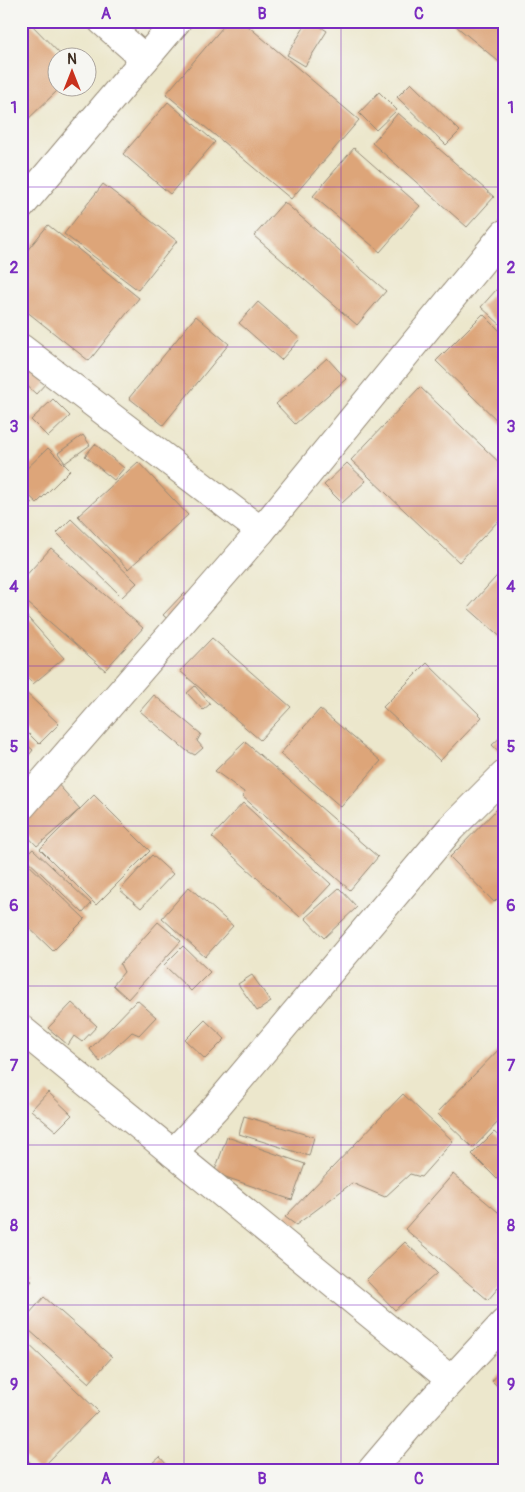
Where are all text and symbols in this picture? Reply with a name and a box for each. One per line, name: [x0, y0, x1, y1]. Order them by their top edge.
text: A: [101, 4, 112, 24]
text: B: [257, 4, 267, 24]
text: C: [414, 4, 424, 24]
north arrow: [48, 48, 98, 98]
text: N: [67, 51, 77, 68]
text: 1: [11, 98, 17, 118]
text: 1: [508, 98, 514, 118]
text: 2: [10, 258, 19, 278]
text: 2: [507, 258, 516, 278]
text: 3: [10, 417, 19, 437]
text: 3: [507, 417, 516, 437]
text: 4: [9, 577, 19, 597]
text: 4: [506, 577, 516, 597]
text: 5: [10, 737, 19, 757]
text: 5: [507, 737, 516, 757]
text: 6: [9, 896, 19, 916]
text: 6: [506, 896, 516, 916]
text: 7: [10, 1056, 19, 1076]
text: 7: [507, 1056, 516, 1076]
text: 8: [10, 1216, 18, 1236]
text: 8: [507, 1216, 515, 1236]
text: 9: [10, 1375, 18, 1395]
text: 9: [507, 1375, 515, 1395]
text: A: [101, 1469, 112, 1489]
text: B: [257, 1469, 267, 1489]
text: C: [414, 1469, 424, 1489]

